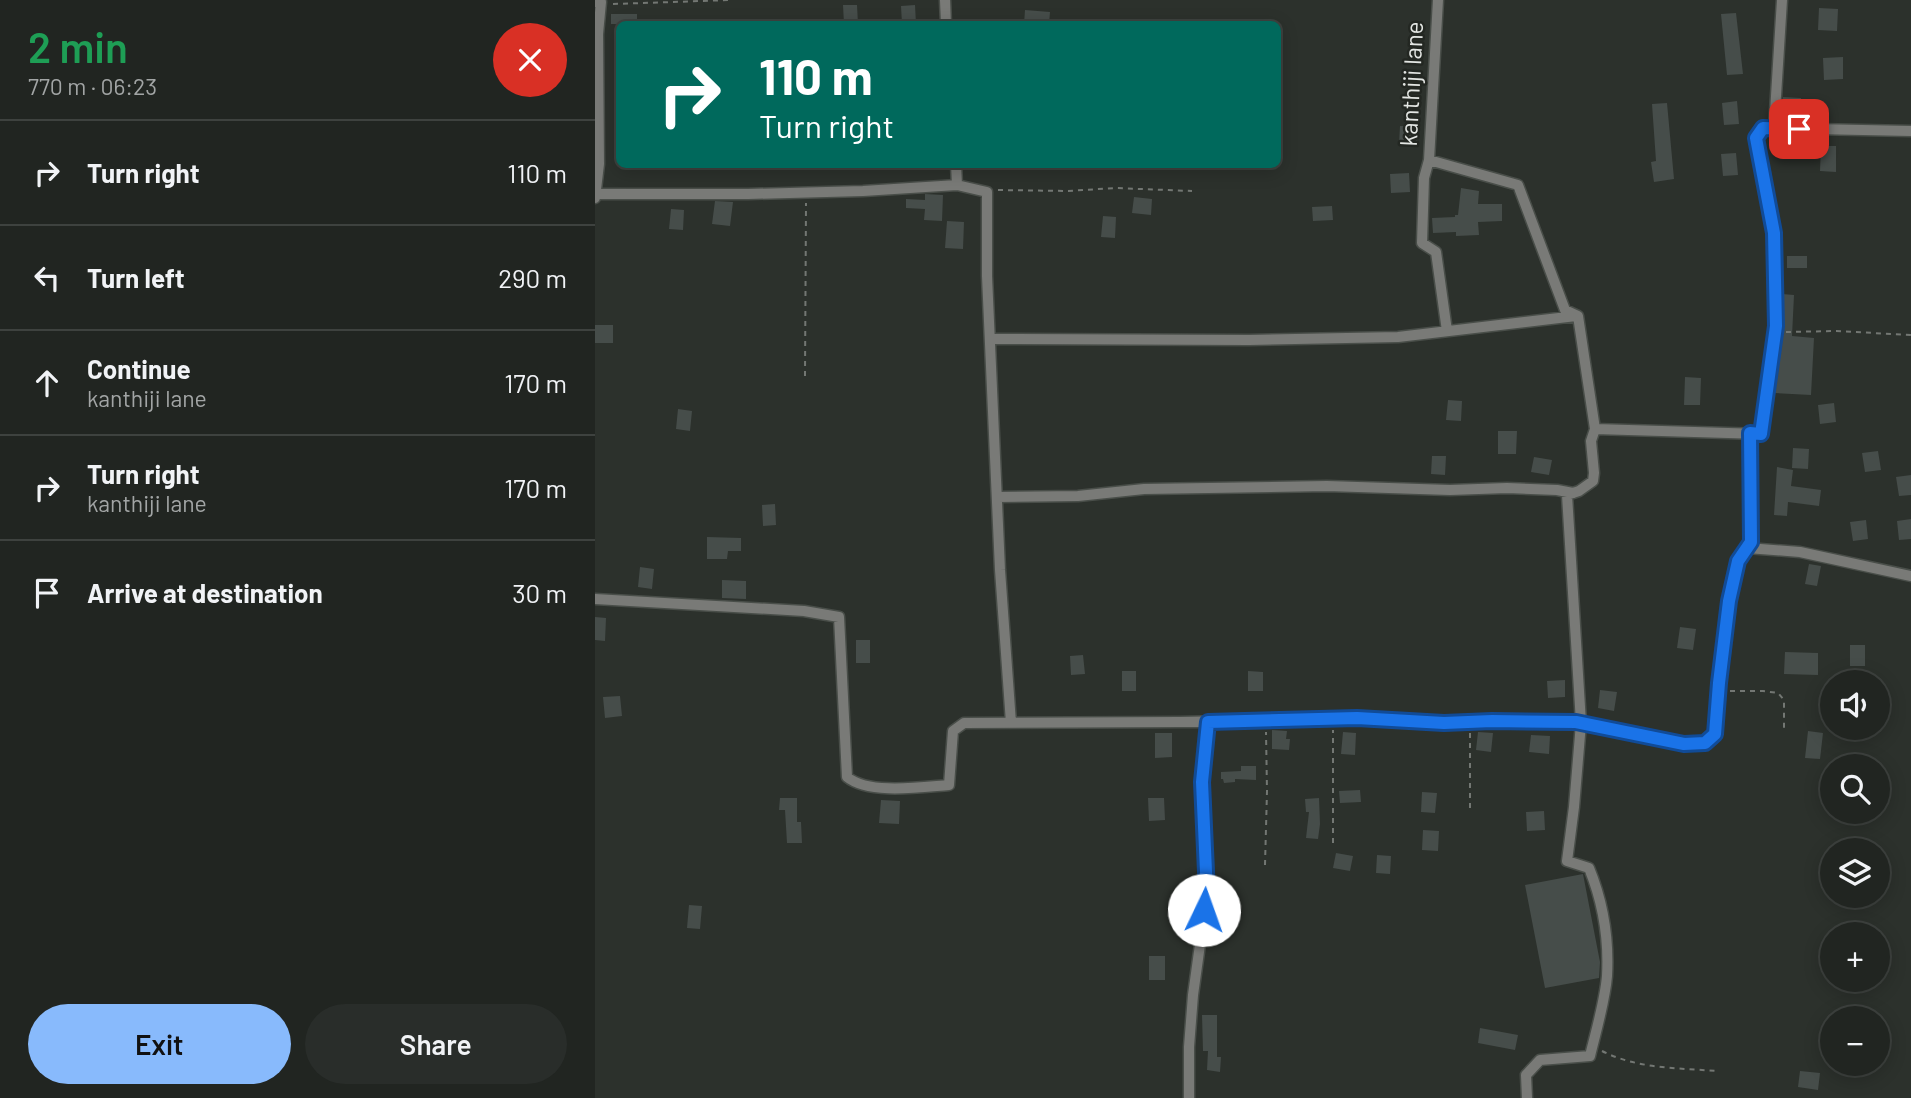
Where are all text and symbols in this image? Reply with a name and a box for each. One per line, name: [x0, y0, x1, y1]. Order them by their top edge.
text: 2 min: [28, 21, 128, 71]
street label: kanthiji lane: [1393, 21, 1428, 147]
button: close: [493, 23, 567, 97]
text: 110 m: [759, 46, 873, 105]
icon: right: [644, 49, 735, 140]
text: 770 m · 06:23: [28, 72, 157, 100]
pin: [1769, 99, 1829, 159]
text: Turn right: [759, 106, 894, 144]
icon: arrive: [1780, 110, 1818, 148]
icon: right: [28, 154, 66, 192]
text: Turn right: [87, 157, 200, 188]
text: 110 m: [507, 157, 567, 188]
icon: left: [28, 259, 66, 297]
text: Turn left: [87, 262, 185, 293]
text: 290 m: [498, 262, 567, 293]
text: Continue: [87, 353, 191, 384]
icon: ahead: [28, 364, 66, 402]
text: 170 m: [504, 367, 567, 398]
text: kanthiji lane: [87, 384, 207, 412]
text: Turn right: [87, 458, 200, 489]
icon: right: [28, 469, 66, 507]
text: 170 m: [504, 472, 567, 503]
text: kanthiji lane: [87, 489, 207, 517]
icon: arrive: [28, 574, 66, 612]
text: Arrive at destination: [87, 577, 323, 608]
text: 30 m: [512, 577, 567, 608]
map controls: [1820, 670, 1890, 1076]
button: sound: [1820, 670, 1890, 740]
button: search: [1820, 754, 1890, 824]
button: layers: [1820, 838, 1890, 908]
position arrow: [1167, 873, 1241, 947]
button: +: [1820, 922, 1890, 992]
button: Exit: [28, 1004, 291, 1084]
button: Share: [305, 1004, 567, 1084]
button: −: [1820, 1006, 1890, 1076]

